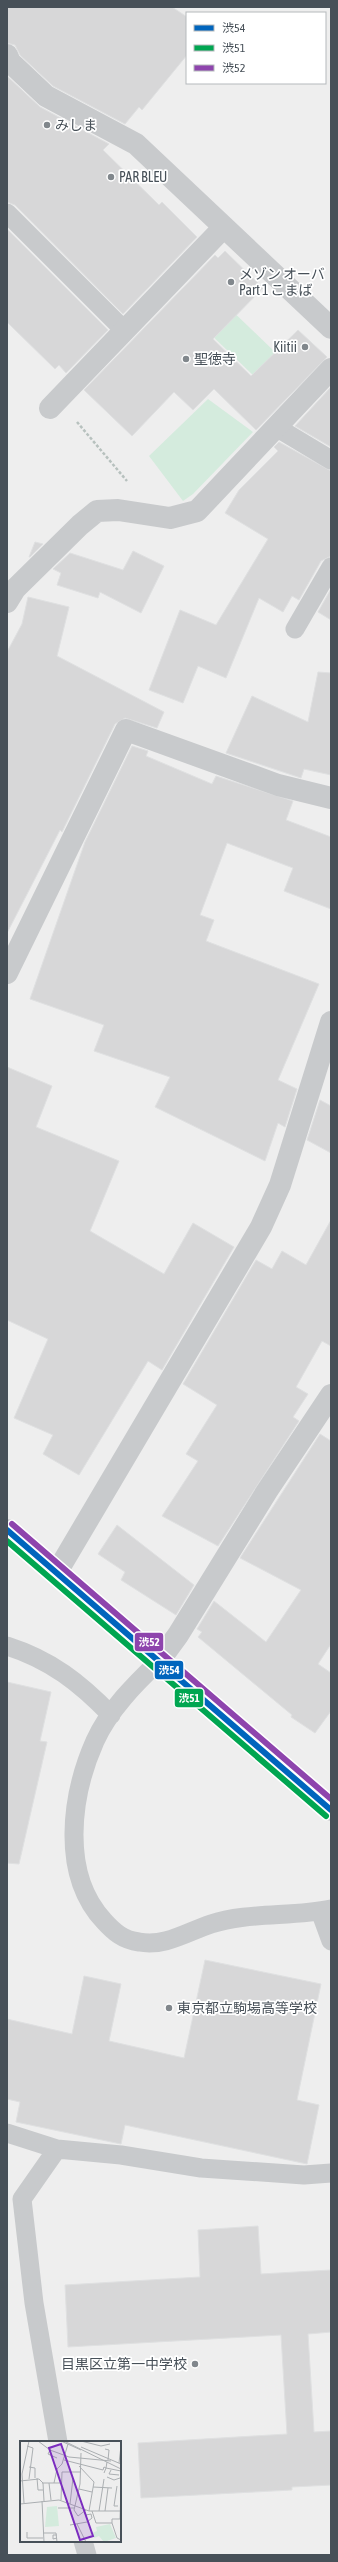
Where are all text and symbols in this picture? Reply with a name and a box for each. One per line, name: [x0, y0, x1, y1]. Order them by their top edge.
legend: [186, 12, 326, 84]
text: 渋54: [222, 21, 246, 35]
text: 渋51: [222, 41, 246, 55]
text: 渋52: [222, 61, 245, 75]
place label: みしま: [55, 117, 97, 133]
marker: みしま: [42, 120, 52, 130]
place label: PAR BLEU: [119, 169, 167, 185]
marker: PAR BLEU: [106, 172, 116, 182]
place label: メゾン オーバ Part 1 こまば: [239, 266, 325, 298]
marker: メゾン オーバ Part 1 こまば: [226, 277, 236, 287]
place label: Kiitii: [273, 339, 297, 355]
marker: Kiitii: [300, 342, 310, 352]
place label: 聖徳寺: [194, 351, 236, 367]
marker: 聖徳寺: [181, 354, 191, 364]
line badge: 渋52: [134, 1632, 164, 1652]
text: 渋52: [138, 1636, 160, 1648]
line badge: 渋54: [154, 1660, 184, 1680]
text: 渋54: [158, 1664, 180, 1676]
line badge: 渋51: [174, 1688, 204, 1708]
text: 渋51: [178, 1692, 200, 1704]
place label: 東京都立駒場高等学校: [177, 2000, 317, 2016]
marker: 東京都立駒場高等学校: [164, 2003, 174, 2013]
place label: 目黒区立第一中学校: [61, 2356, 187, 2372]
marker: 目黒区立第一中学校: [190, 2359, 200, 2369]
inset map: [20, 2441, 121, 2542]

